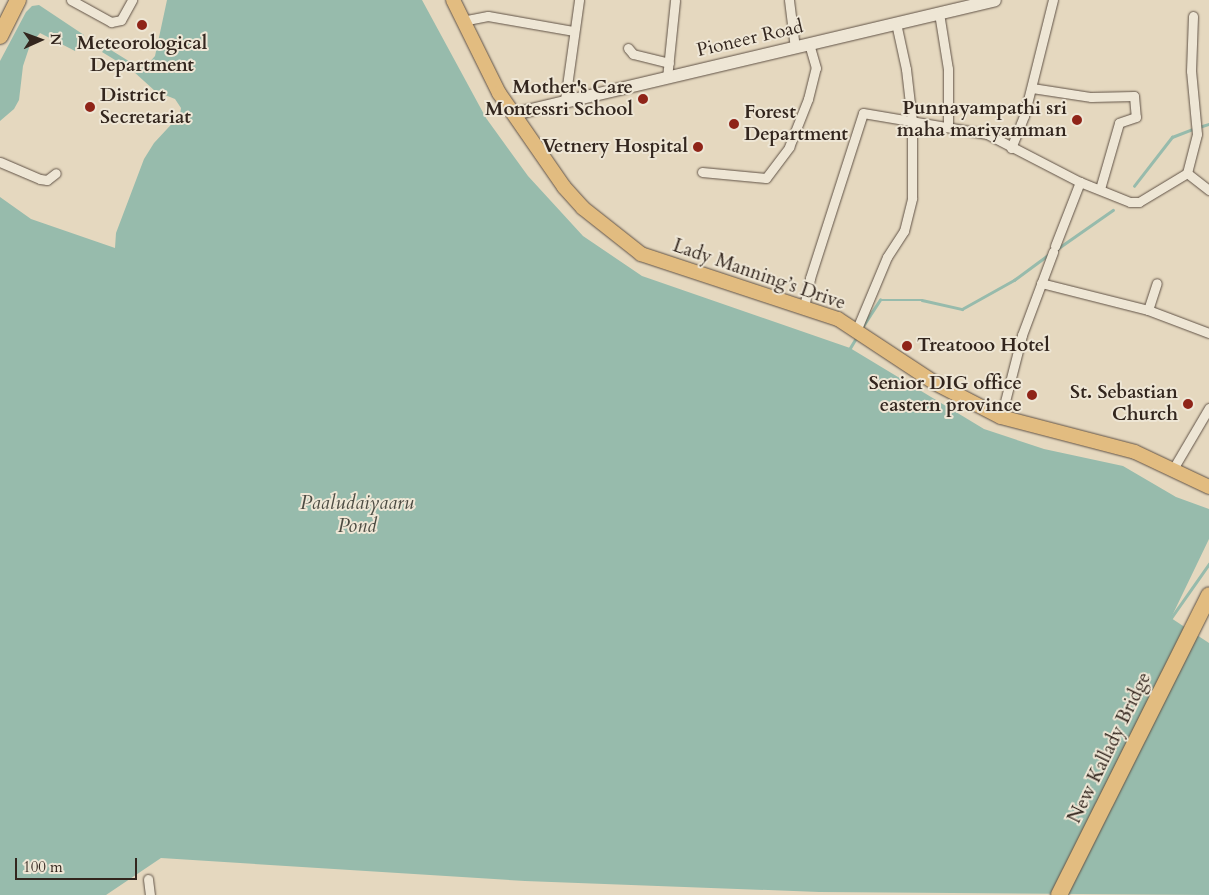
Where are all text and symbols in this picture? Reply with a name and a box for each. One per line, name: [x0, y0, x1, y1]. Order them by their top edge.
north arrow: [15, 15, 65, 65]
street label: Pioneer Road: [694, 16, 806, 62]
marker: Meteorological Department: [136, 19, 148, 31]
text: N: [46, 33, 65, 46]
place label: Meteorological Department: [77, 33, 207, 77]
place label: Mother's Care Montessri School: [485, 77, 633, 121]
place label: District Secretariat: [100, 85, 191, 129]
marker: Mother's Care Montessri School: [637, 93, 649, 105]
place label: Punnayampathi sri maha mariyamman: [897, 98, 1067, 142]
marker: District Secretariat: [84, 101, 96, 113]
place label: Forest Department: [744, 102, 848, 146]
marker: Punnayampathi sri maha mariyamman: [1071, 114, 1083, 126]
marker: Forest Department: [728, 118, 740, 130]
place label: Vetnery Hospital: [542, 136, 688, 158]
marker: Vetnery Hospital: [692, 141, 704, 153]
street label: Lady Manning’s Drive: [670, 235, 848, 315]
place label: Treatooo Hotel: [917, 335, 1050, 357]
marker: Treatooo Hotel: [901, 340, 913, 352]
place label: Senior DIG office eastern province: [869, 373, 1022, 417]
place label: St. Sebastian Church: [1070, 382, 1178, 426]
marker: Senior DIG office eastern province: [1026, 389, 1038, 401]
marker: St. Sebastian Church: [1182, 398, 1194, 410]
water label: Paaludaiyaaru Pond: [300, 490, 414, 537]
street label: New Kallady Bridge: [1064, 669, 1156, 827]
scale bar: [18, 848, 140, 880]
text: 100 m: [23, 857, 63, 877]

